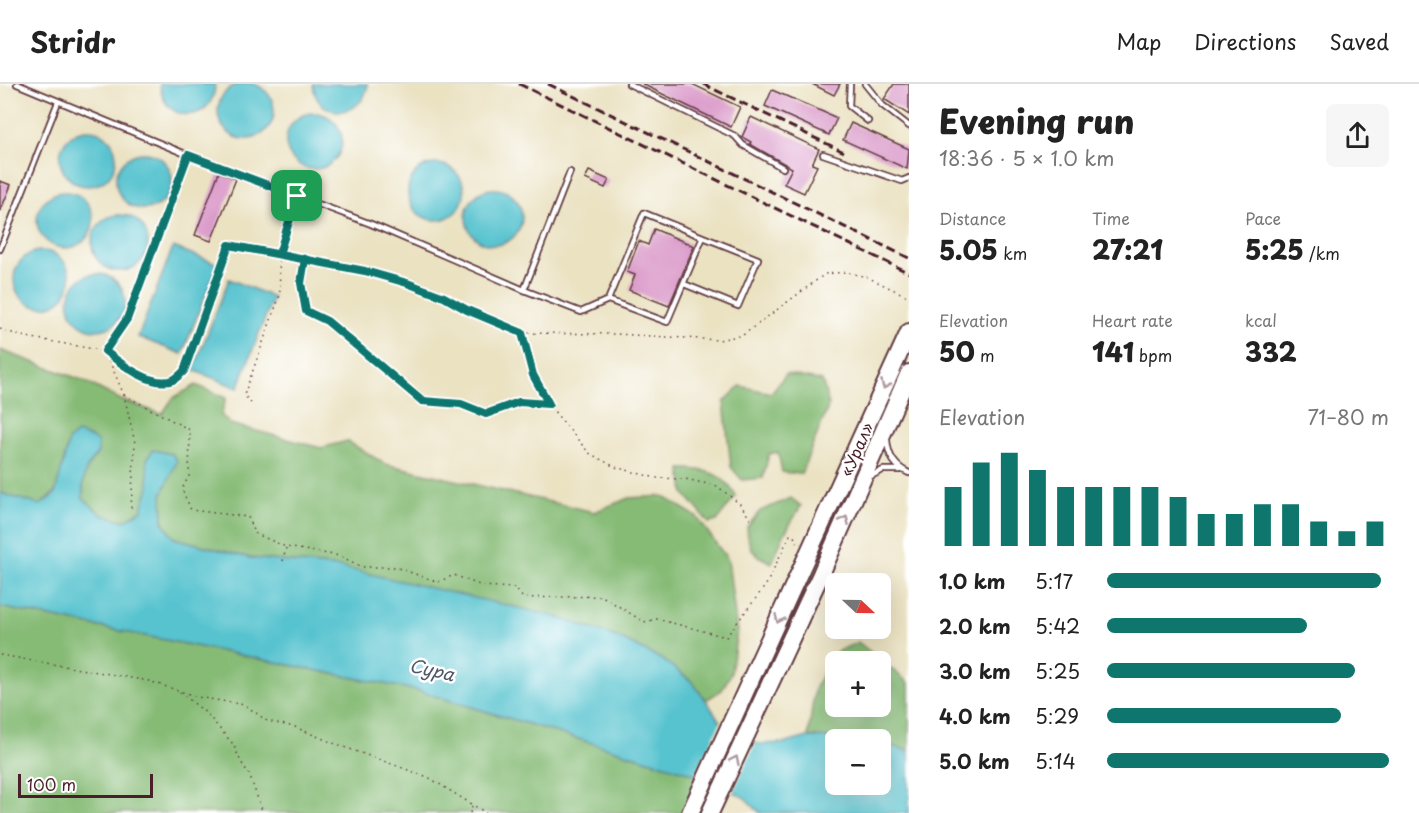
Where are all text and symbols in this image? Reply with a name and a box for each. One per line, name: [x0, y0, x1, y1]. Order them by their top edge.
text: Stridr: [30, 20, 115, 63]
text: Map: [1116, 25, 1161, 57]
text: Directions: [1194, 25, 1296, 57]
text: Saved: [1329, 25, 1389, 57]
text: Evening run: [939, 95, 1134, 145]
button: share: [1326, 104, 1389, 167]
text: 18:36 · 5 × 1.0 km: [939, 143, 1114, 173]
pin: [271, 170, 322, 221]
icon: arrive: [280, 179, 313, 212]
text: Distance: [939, 206, 1006, 230]
text: Time: [1092, 206, 1130, 230]
text: Pace: [1245, 206, 1281, 230]
text: 5.05: [939, 230, 998, 269]
text: 27:21: [1092, 230, 1163, 269]
text: 5:25: [1245, 230, 1304, 269]
text: km: [998, 241, 1027, 265]
text: /km: [1304, 241, 1340, 265]
text: Elevation: [939, 308, 1008, 332]
text: Heart rate: [1092, 308, 1173, 332]
text: kcal: [1245, 308, 1277, 332]
text: 50: [939, 332, 975, 371]
text: 141: [1092, 332, 1134, 371]
text: 332: [1245, 332, 1297, 371]
text: m: [975, 343, 995, 367]
text: bpm: [1134, 343, 1172, 367]
one-way arrow: [880, 378, 892, 389]
text: Elevation: [939, 402, 1025, 432]
text: 71–80 m: [1307, 402, 1389, 432]
street label: «Урал»: [833, 418, 879, 480]
one-way arrow: [837, 515, 849, 526]
text: 1.0 km: [939, 566, 1006, 596]
text: 5:17: [1035, 566, 1073, 596]
north arrow: [825, 573, 891, 639]
map controls: [825, 573, 891, 795]
text: 2.0 km: [939, 611, 1011, 641]
text: 5:42: [1035, 611, 1080, 641]
one-way arrow: [775, 612, 787, 623]
water label: Сура: [407, 651, 458, 687]
button: +: [825, 651, 891, 717]
text: 3.0 km: [939, 656, 1011, 686]
text: 5:25: [1035, 656, 1080, 686]
text: 4.0 km: [939, 701, 1011, 731]
text: 5:29: [1035, 701, 1079, 731]
button: −: [825, 729, 891, 795]
text: 5.0 km: [939, 746, 1010, 776]
text: 5:14: [1035, 746, 1076, 776]
one-way arrow: [727, 755, 739, 766]
scale bar: [18, 771, 153, 798]
text: 100 m: [27, 772, 76, 796]

